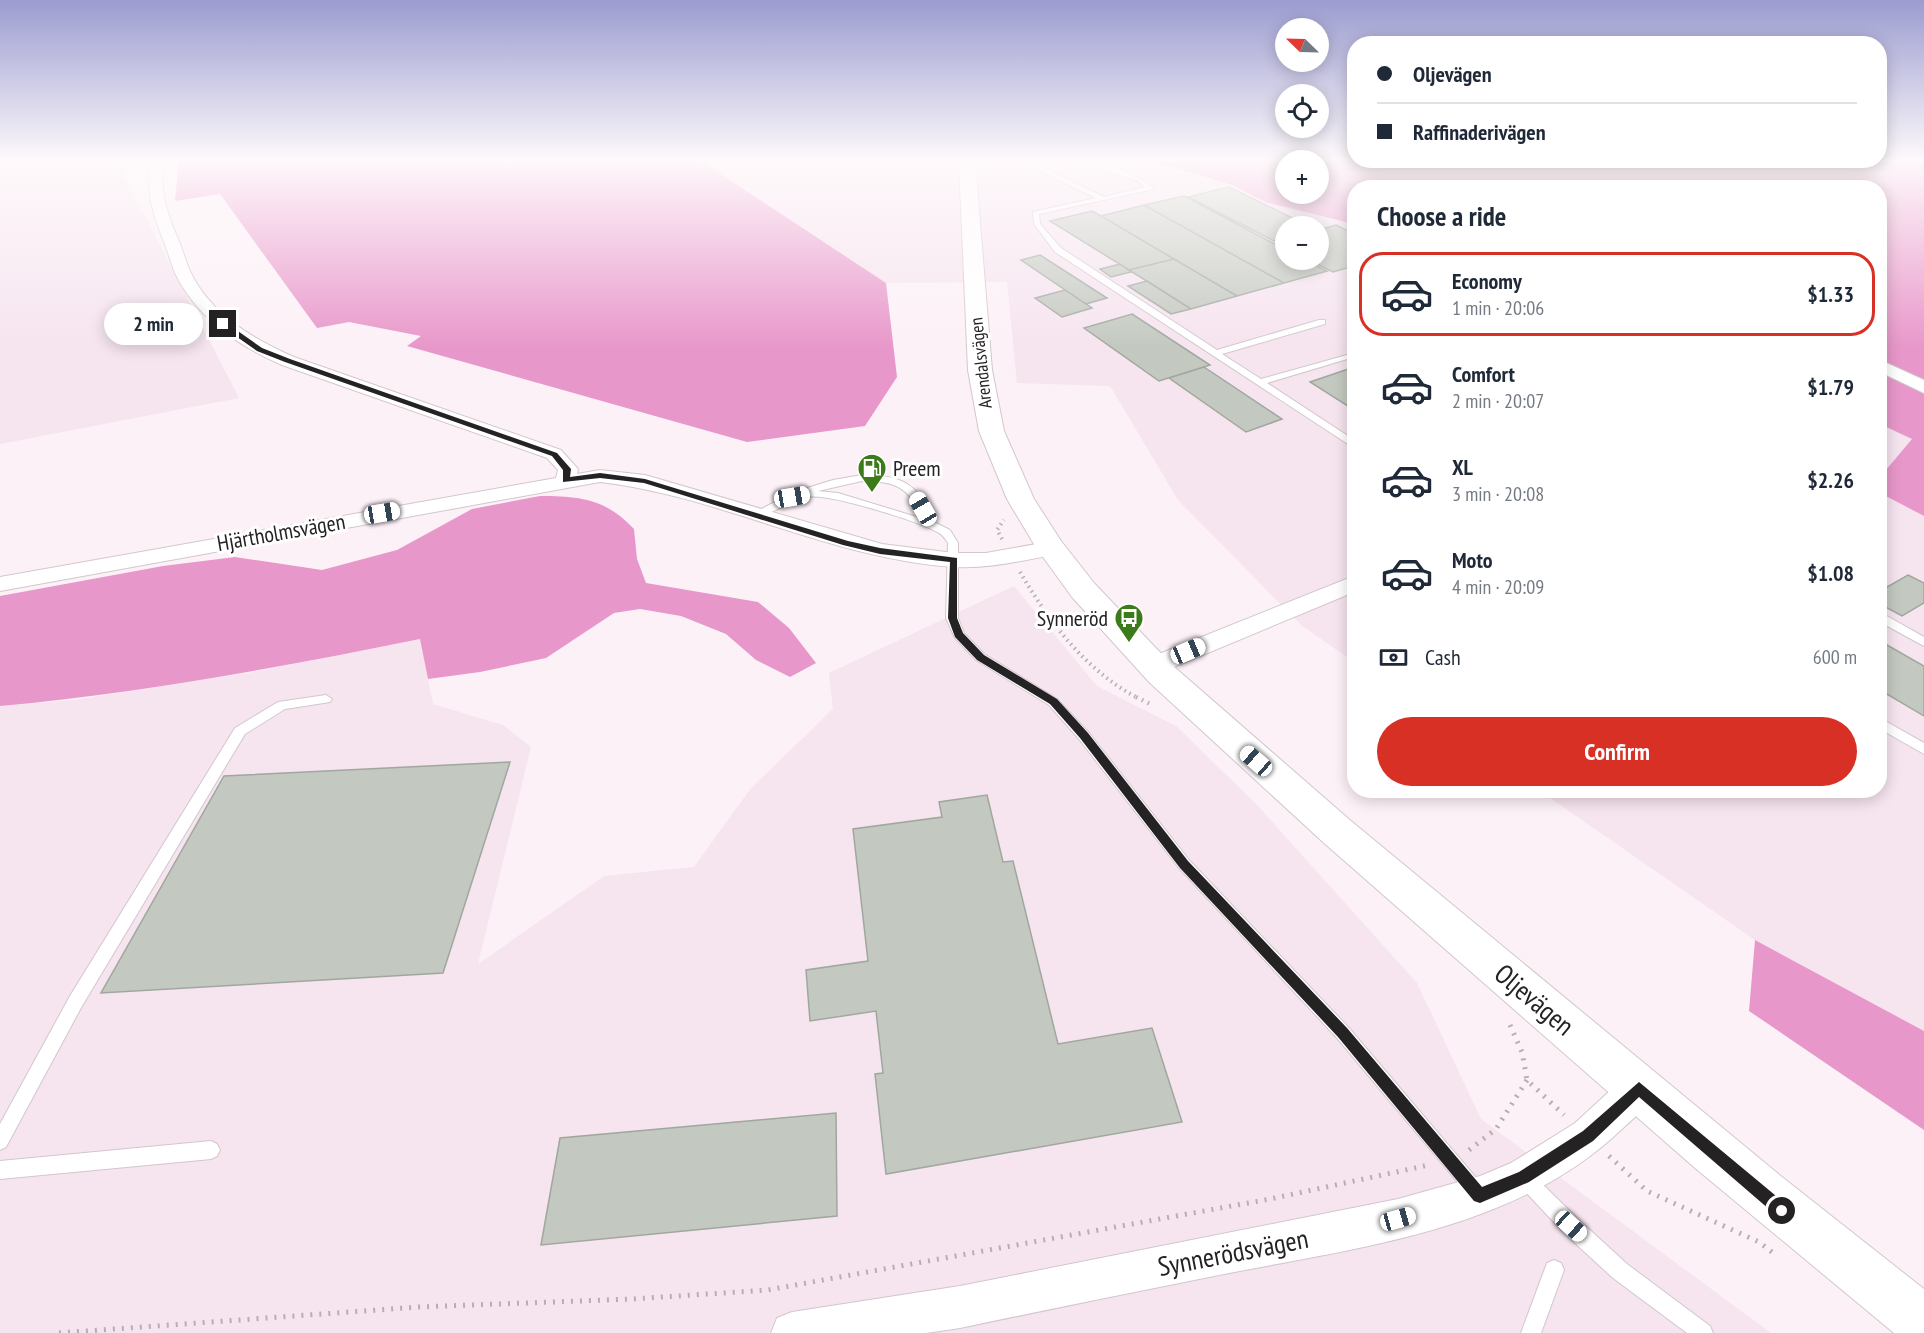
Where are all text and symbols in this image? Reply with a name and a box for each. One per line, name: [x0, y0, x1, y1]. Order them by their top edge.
north arrow: [1275, 18, 1329, 72]
map controls: [1275, 18, 1329, 270]
text: Oljevägen: [1413, 60, 1492, 88]
button: locate: [1275, 84, 1329, 138]
text: Raffinaderivägen: [1413, 118, 1546, 146]
button: +: [1275, 150, 1329, 204]
text: Choose a ride: [1377, 199, 1506, 233]
button: −: [1275, 216, 1329, 270]
icon: car: [1380, 267, 1434, 321]
text: Economy: [1452, 267, 1522, 295]
text: $1.33: [1807, 280, 1854, 308]
text: 1 min · 20:06: [1452, 295, 1544, 321]
callout: 2 min: [103, 303, 202, 345]
route end: [209, 310, 236, 337]
text: 2 min: [133, 311, 174, 337]
street label: Arendalsvägen: [964, 316, 997, 410]
icon: car: [1380, 360, 1434, 414]
text: Comfort: [1452, 360, 1515, 388]
text: $1.79: [1807, 373, 1854, 401]
text: 2 min · 20:07: [1452, 388, 1544, 414]
fuel station icon: Preem: [856, 452, 888, 494]
icon: car: [1380, 453, 1434, 507]
text: XL: [1452, 453, 1473, 481]
place label: Preem: [893, 454, 941, 482]
text: $2.26: [1807, 466, 1854, 494]
text: 3 min · 20:08: [1452, 481, 1544, 507]
car: [773, 485, 811, 509]
car: [906, 489, 940, 529]
car: [363, 501, 401, 525]
street label: Hjärtholmsvägen: [215, 507, 347, 557]
icon: car: [1380, 546, 1434, 600]
text: Moto: [1452, 546, 1493, 574]
text: $1.08: [1807, 559, 1854, 587]
text: 4 min · 20:09: [1452, 574, 1544, 600]
bus stop icon: Synneröd: [1113, 602, 1145, 644]
place label: Synneröd: [1037, 604, 1108, 632]
car: [1168, 636, 1208, 666]
icon: cash: [1377, 641, 1410, 674]
text: Cash: [1425, 643, 1461, 671]
text: 600 m: [1813, 644, 1857, 670]
button: Confirm: [1377, 717, 1857, 786]
car: [1237, 742, 1275, 780]
street label: Oljevägen: [1488, 956, 1581, 1042]
route start: [1768, 1197, 1795, 1224]
car: [1378, 1205, 1418, 1233]
car: [1552, 1207, 1590, 1245]
street label: Synnerödsvägen: [1155, 1221, 1311, 1283]

